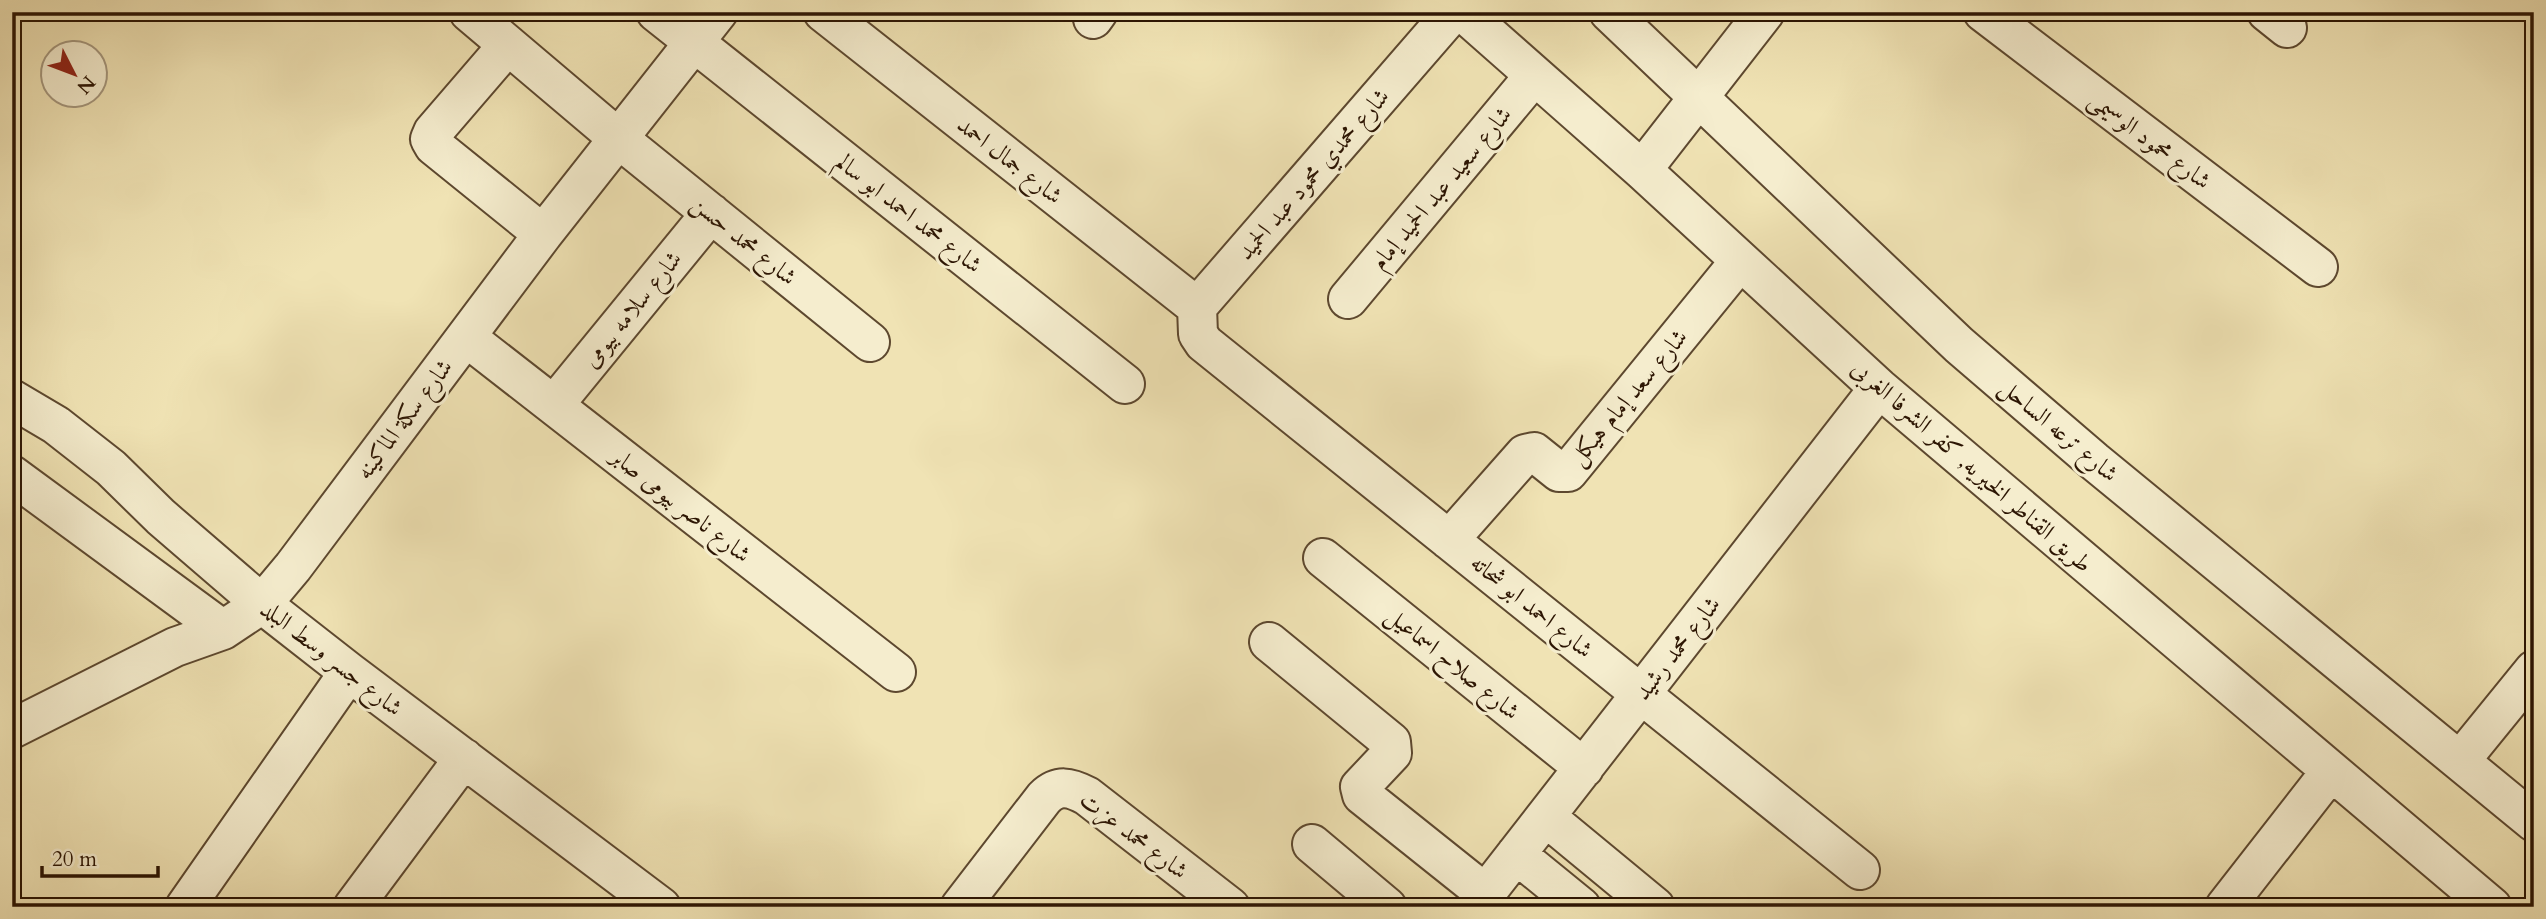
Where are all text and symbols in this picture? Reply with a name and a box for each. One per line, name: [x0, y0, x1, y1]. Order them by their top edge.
north arrow: [38, 38, 108, 108]
text: N: [70, 70, 101, 100]
street label: شارع محمدي محمود عبد الحميد: [1230, 81, 1400, 269]
street label: شارع محمود الوسيمى: [2080, 83, 2218, 200]
street label: شارع سعيد عبد الحميد إمام: [1363, 99, 1523, 280]
street label: شارع جمال احمد: [948, 109, 1070, 215]
street label: شارع محمد احمد ابو سالم: [826, 146, 989, 284]
street label: شارع محمد حسن: [682, 187, 804, 296]
street label: شارع سلامه بيومى: [575, 244, 692, 377]
street label: شارع سعد إمام هيكل: [1561, 322, 1699, 475]
street label: شارع سكة الماكينه: [348, 352, 463, 488]
street label: طريق القناطر الخيريه, كفر الشرفا الغربى: [1844, 352, 2099, 580]
street label: شارع ترعه الساحل: [1990, 371, 2125, 492]
street label: شارع ناصر بيومى صابر: [599, 438, 758, 573]
street label: شارع احمد ابو شحاته: [1462, 547, 1600, 668]
street label: شارع محمد رشيد: [1626, 589, 1731, 709]
street label: شارع جسر وسط البلد: [252, 592, 410, 727]
street label: شارع صلاح اسماعيل: [1376, 599, 1527, 731]
street label: شارع محمد عزت: [1071, 784, 1195, 890]
scale bar: [42, 835, 158, 879]
text: 20 m: [52, 845, 97, 874]

